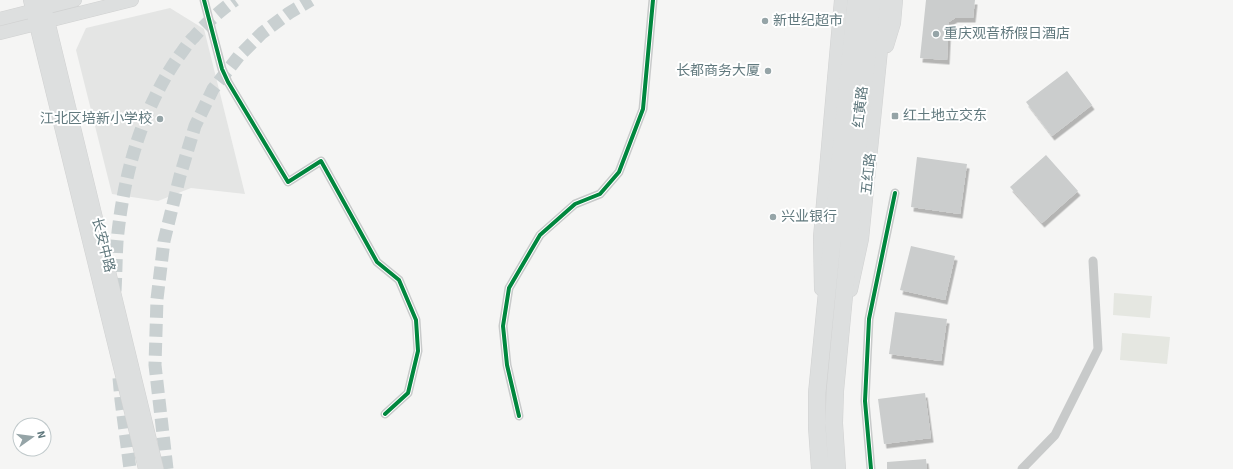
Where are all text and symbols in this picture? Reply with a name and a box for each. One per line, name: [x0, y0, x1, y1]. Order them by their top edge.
place label: 新世纪超市: [773, 11, 843, 31]
marker: 新世纪超市: [760, 16, 770, 26]
place label: 重庆观音桥假日酒店: [944, 24, 1070, 44]
marker: 重庆观音桥假日酒店: [931, 29, 941, 39]
place label: 长都商务大厦: [676, 61, 760, 81]
marker: 长都商务大厦: [763, 66, 773, 76]
street label: 红黄路: [849, 85, 873, 129]
place label: 红土地立交东: [903, 106, 987, 126]
place label: 江北区培新小学校: [40, 109, 152, 129]
marker: 红土地立交东: [890, 111, 900, 121]
marker: 江北区培新小学校: [155, 114, 165, 124]
street label: 五红路: [857, 152, 881, 196]
place label: 兴业银行: [781, 207, 837, 227]
marker: 兴业银行: [768, 212, 778, 222]
street label: 长安中路: [87, 215, 119, 275]
north arrow: [12, 417, 52, 457]
text: N: [33, 429, 49, 440]

